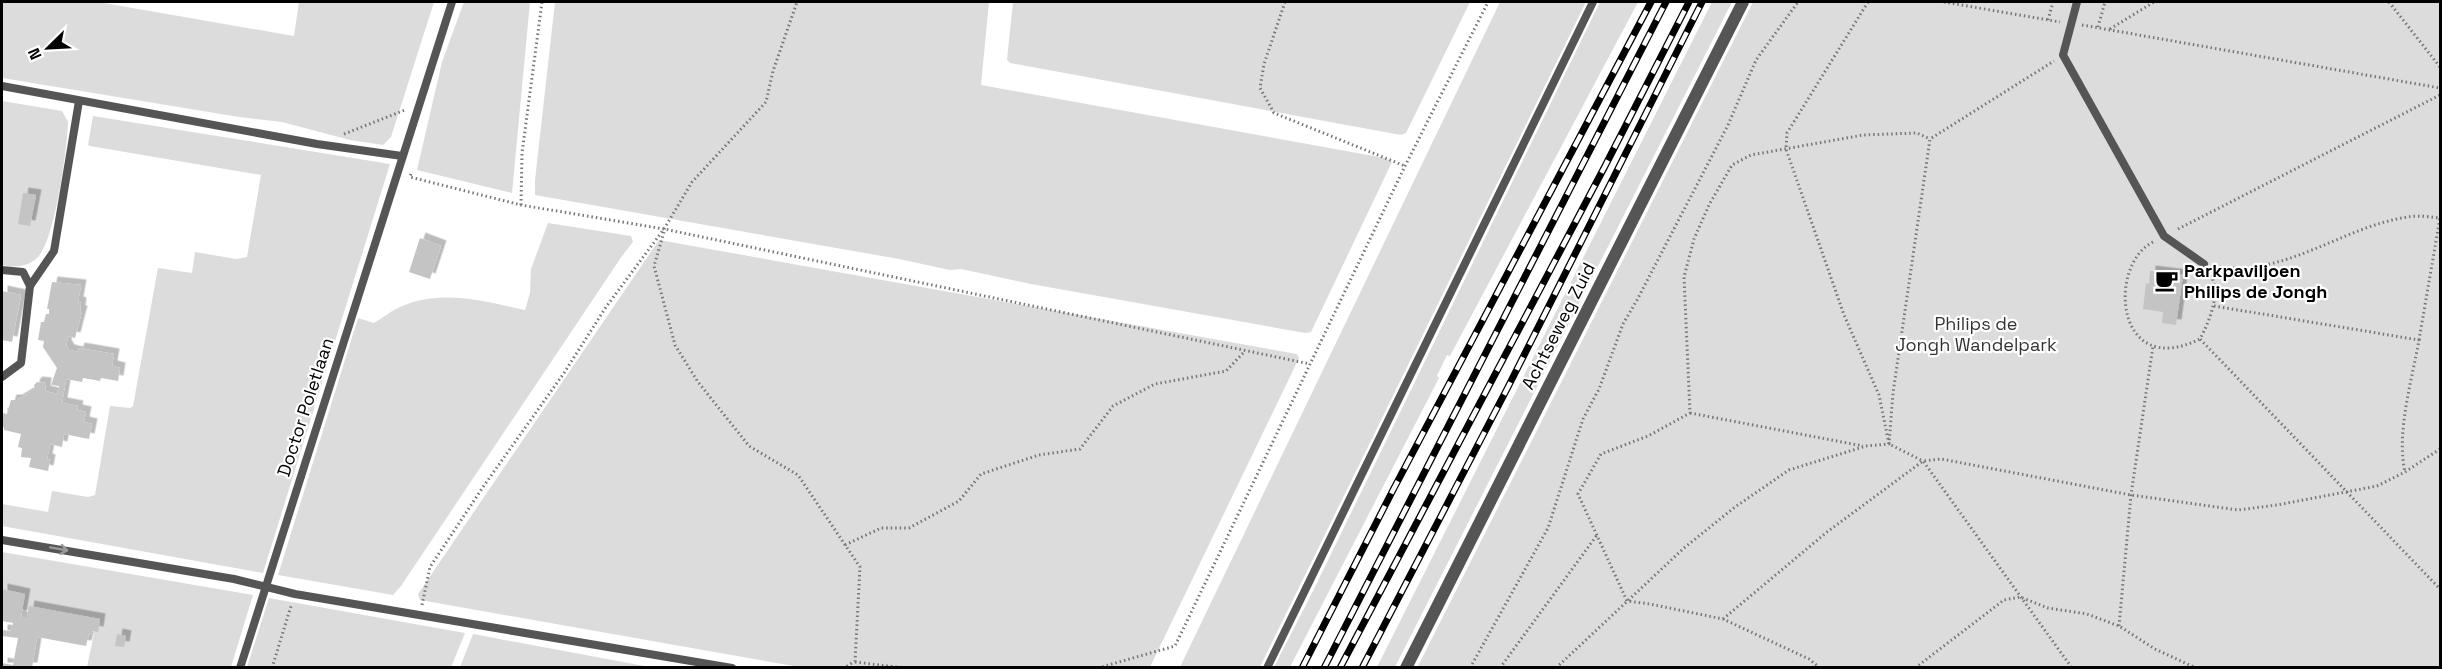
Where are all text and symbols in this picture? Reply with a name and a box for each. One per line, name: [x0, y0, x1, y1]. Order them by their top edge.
north arrow: [18, 18, 78, 78]
text: N: [23, 45, 47, 63]
street label: Achtseweg Zuid: [1516, 259, 1600, 393]
place label: Parkpaviljoen Philips de Jongh: [2184, 259, 2327, 303]
cafe icon: Parkpaviljoen Philips de Jongh: [2153, 267, 2179, 293]
park label: Philips de Jongh Wandelpark: [1895, 312, 2057, 356]
street label: Doctor Poletlaan: [272, 335, 338, 479]
one-way arrow: [49, 544, 68, 555]

